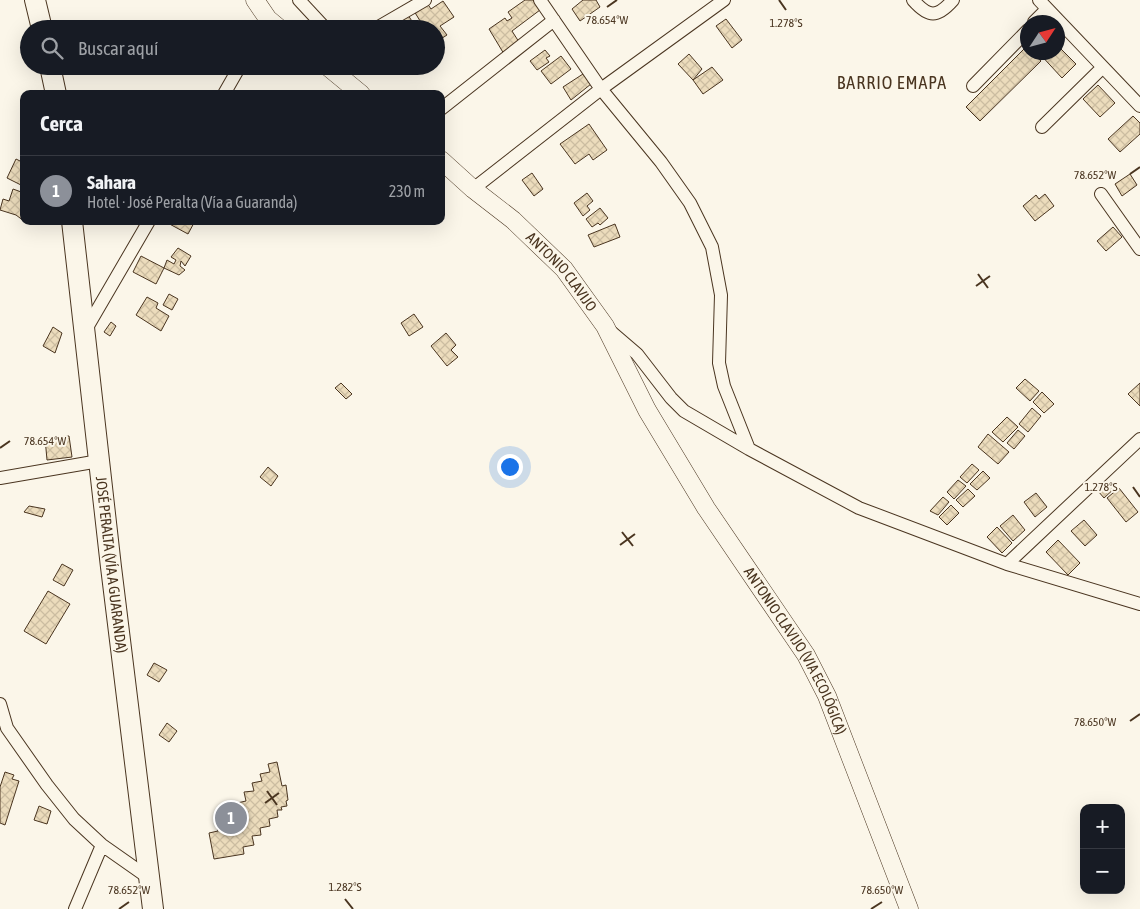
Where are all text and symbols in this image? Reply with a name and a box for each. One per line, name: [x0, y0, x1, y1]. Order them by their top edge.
text: 78.654°W: [586, 13, 628, 27]
north arrow: [1020, 15, 1065, 60]
text: 1.278°S: [769, 16, 803, 30]
search box: [20, 20, 445, 75]
icon: search: [38, 34, 66, 62]
text: Buscar aquí: [78, 37, 158, 59]
district label: BARRIO EMAPA: [837, 72, 947, 93]
text: Cerca: [40, 111, 83, 135]
text: 78.652°W: [1074, 168, 1116, 182]
text: Sahara: [87, 171, 136, 193]
text: 1: [52, 182, 60, 200]
text: 230 m: [389, 182, 425, 200]
text: Hotel · José Peralta (Vía a Guaranda): [87, 193, 297, 211]
street label: ANTONIO CLAVIJO: [523, 228, 601, 315]
text: 78.654°W: [24, 434, 66, 448]
your location: [497, 454, 523, 480]
street label: JOSÉ PERALTA (VÍA A GUARANDA): [93, 475, 131, 654]
text: 1.278°S: [1084, 480, 1118, 494]
street label: ANTONIO CLAVIJO (VIA ECOLÓGICA): [741, 564, 850, 737]
text: 78.650°W: [1074, 715, 1116, 729]
pin: 1: [215, 799, 247, 837]
map controls: [1080, 804, 1125, 894]
button: +: [1080, 804, 1125, 849]
button: −: [1080, 849, 1125, 894]
text: 1.282°S: [328, 880, 362, 894]
text: 78.652°W: [108, 883, 150, 897]
text: 78.650°W: [861, 883, 903, 897]

